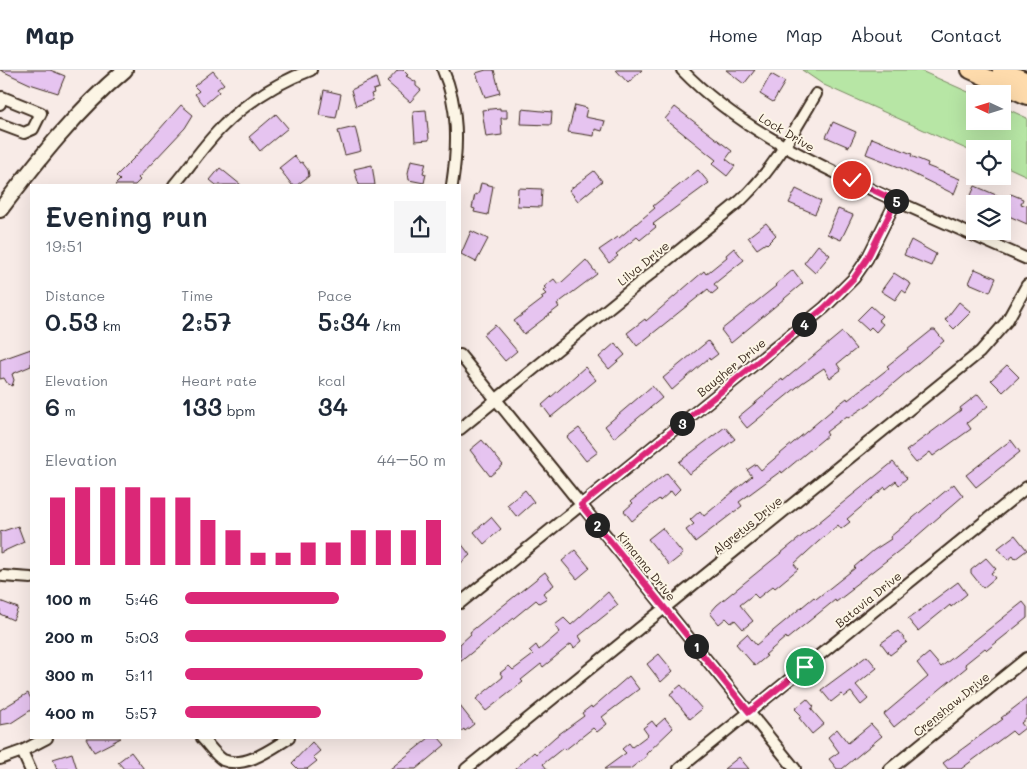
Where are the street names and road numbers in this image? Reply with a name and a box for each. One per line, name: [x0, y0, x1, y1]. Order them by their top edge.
street label: Lock Drive: [756, 109, 818, 155]
street label: Lilva Drive: [614, 237, 672, 289]
street label: Baugher Drive: [693, 334, 769, 400]
street label: Algretus Drive: [709, 492, 785, 558]
street label: Kimanna Drive: [614, 528, 680, 604]
street label: Batavia Drive: [832, 567, 904, 631]
street label: Crenshaw Drive: [910, 668, 992, 740]

